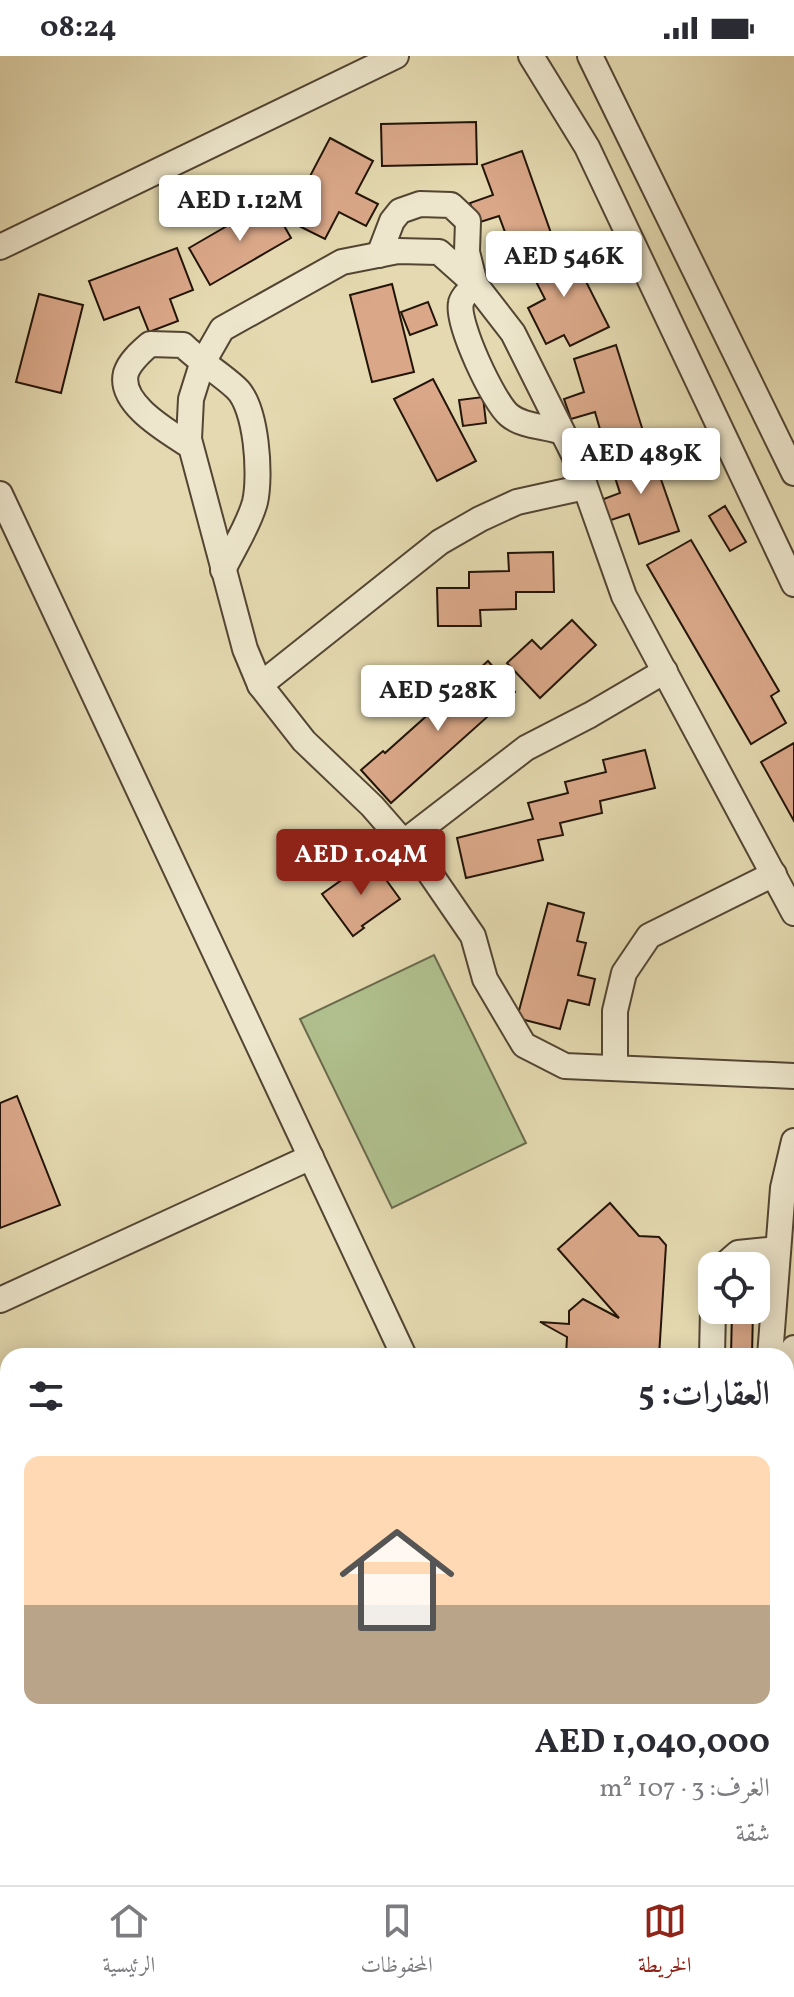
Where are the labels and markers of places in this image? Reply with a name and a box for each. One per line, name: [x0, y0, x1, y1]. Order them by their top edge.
pin: AED 1.12M: [148, 175, 332, 243]
pin: AED 546K: [481, 231, 647, 299]
pin: AED 489K: [558, 428, 724, 496]
pin: AED 528K: [355, 665, 521, 733]
pin: AED 1.04M: [269, 829, 453, 897]

